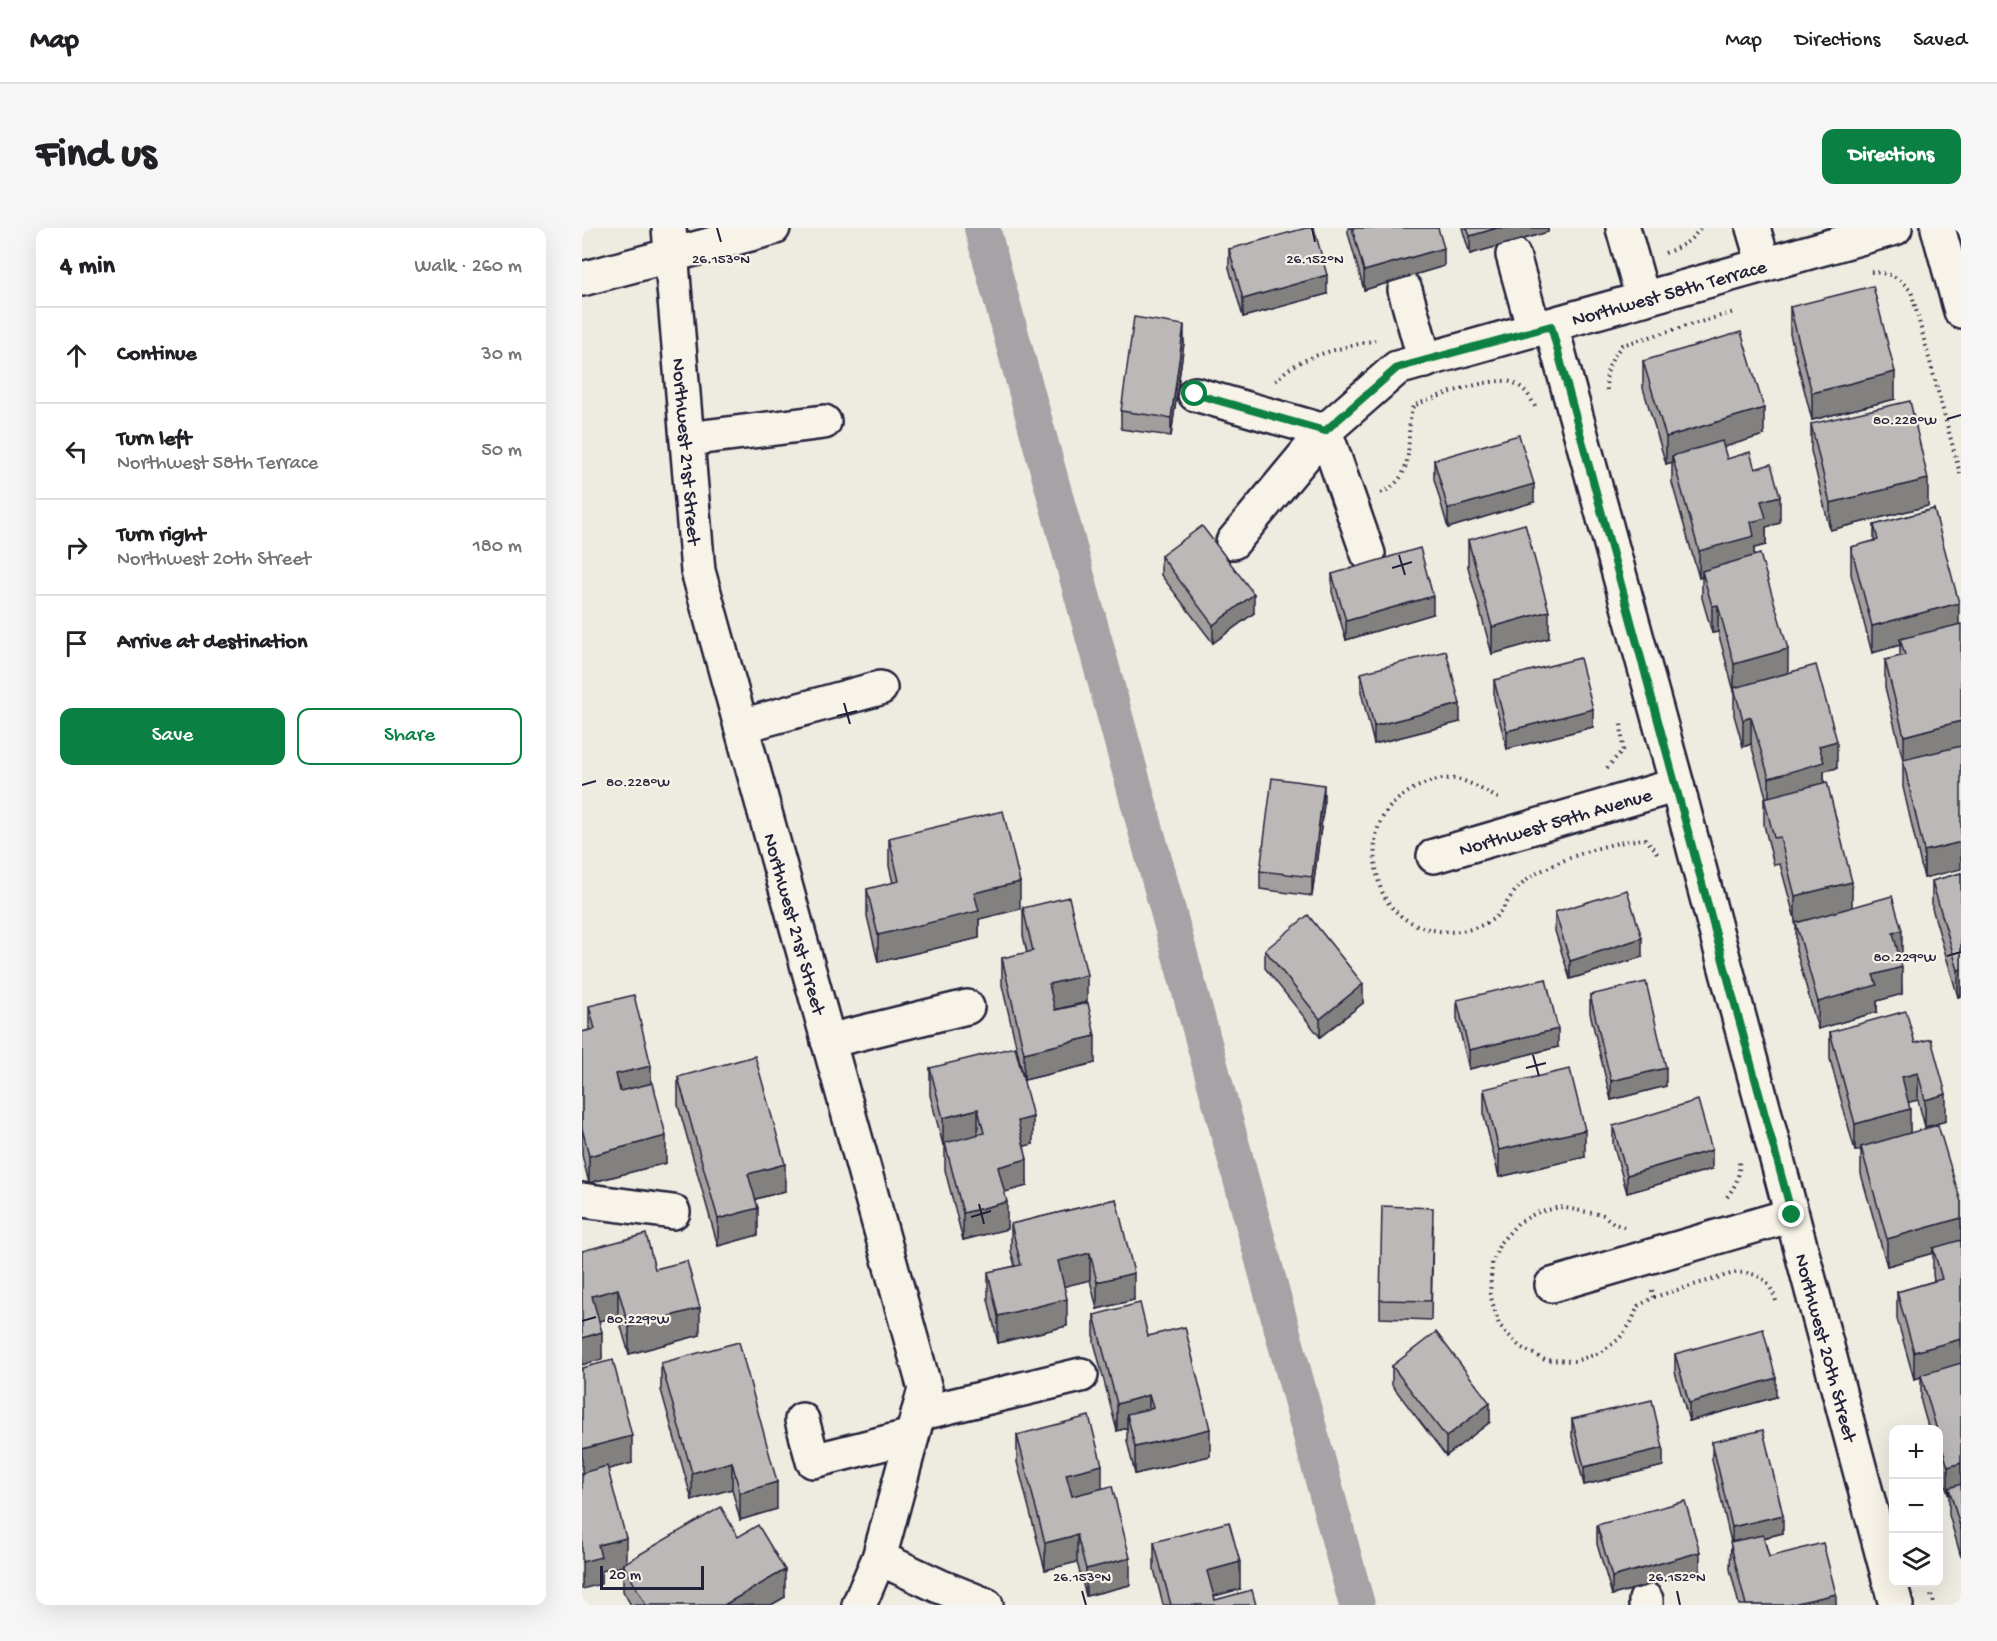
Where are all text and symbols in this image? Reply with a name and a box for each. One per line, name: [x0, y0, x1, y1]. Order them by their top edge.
text: Map: [30, 25, 79, 58]
text: Map: [1725, 29, 1762, 54]
text: Directions: [1795, 29, 1880, 54]
text: Saved: [1913, 29, 1967, 54]
button: Directions: [1822, 129, 1961, 184]
text: Find us: [36, 132, 156, 181]
text: 26.153°N: [692, 251, 750, 269]
text: 26.152°N: [1286, 251, 1344, 269]
text: 4 min: [60, 252, 115, 283]
text: Walk · 260 m: [415, 256, 522, 279]
street label: Northwest 58th Terrace: [1570, 257, 1770, 333]
icon: ahead: [60, 339, 93, 372]
text: Continue: [117, 342, 197, 368]
text: 30 m: [481, 344, 522, 367]
street label: Northwest 21st Street: [665, 357, 704, 548]
route start: [1181, 380, 1207, 406]
text: 80.228°W: [1873, 412, 1937, 430]
text: Turn left: [117, 427, 191, 453]
icon: left: [60, 435, 93, 468]
text: 50 m: [481, 440, 522, 463]
text: Northwest 58th Terrace: [117, 453, 318, 476]
text: Turn right: [117, 523, 205, 549]
icon: right: [60, 531, 93, 564]
text: 180 m: [473, 536, 522, 559]
text: Northwest 20th Street: [117, 549, 311, 572]
icon: arrive: [60, 627, 93, 660]
text: Arrive at destination: [117, 630, 307, 656]
button: Save: [60, 708, 285, 765]
button: Share: [297, 708, 522, 765]
text: 80.228°W: [606, 774, 670, 792]
street label: Northwest 59th Avenue: [1457, 785, 1656, 863]
street label: Northwest 21st Street: [756, 831, 829, 1019]
text: 80.229°W: [1873, 949, 1937, 967]
route end: [1778, 1201, 1804, 1227]
street label: Northwest 20th Street: [1788, 1252, 1860, 1447]
text: 80.229°W: [606, 1311, 670, 1329]
map controls: [1889, 1425, 1943, 1587]
button: +: [1889, 1425, 1943, 1479]
button: −: [1889, 1479, 1943, 1533]
button: layers: [1889, 1533, 1943, 1587]
scale bar: [600, 1563, 704, 1590]
text: 20 m: [609, 1567, 641, 1586]
text: 26.153°N: [1053, 1569, 1111, 1587]
text: 26.152°N: [1648, 1569, 1706, 1587]

